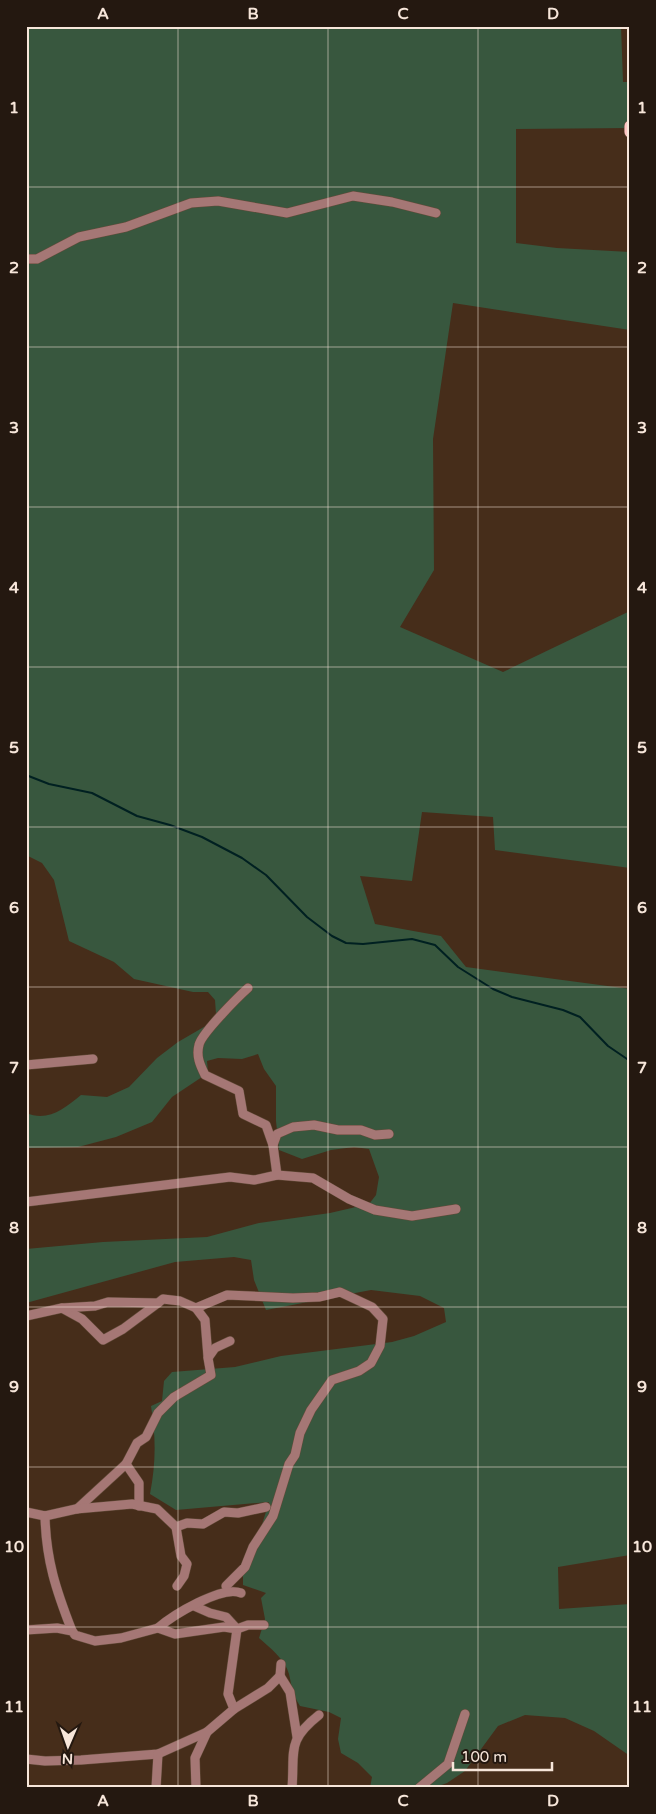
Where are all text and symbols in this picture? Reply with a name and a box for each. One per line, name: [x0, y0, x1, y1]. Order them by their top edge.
text: A: [97, 4, 109, 24]
text: B: [247, 4, 259, 24]
text: C: [397, 4, 409, 24]
text: D: [547, 4, 559, 24]
text: 1: [9, 98, 19, 118]
text: 1: [637, 98, 647, 118]
text: 2: [9, 258, 19, 278]
text: 2: [637, 258, 647, 278]
text: 3: [9, 418, 19, 438]
text: 3: [637, 418, 647, 438]
text: 4: [9, 578, 19, 598]
text: 4: [637, 578, 647, 598]
text: 5: [9, 738, 19, 758]
text: 5: [637, 738, 647, 758]
text: 6: [9, 898, 19, 918]
text: 6: [637, 898, 647, 918]
text: 7: [9, 1058, 19, 1078]
text: 7: [637, 1058, 647, 1078]
text: 8: [9, 1218, 19, 1238]
text: 8: [637, 1218, 647, 1238]
text: 9: [9, 1377, 19, 1397]
text: 9: [637, 1377, 647, 1397]
text: 10: [4, 1537, 24, 1557]
text: 10: [632, 1537, 652, 1557]
text: 11: [4, 1697, 24, 1717]
text: 11: [632, 1697, 652, 1717]
north arrow: [42, 1722, 92, 1772]
scale bar: [453, 1739, 552, 1771]
text: 100 m: [461, 1748, 507, 1766]
text: N: [62, 1750, 73, 1767]
text: A: [97, 1791, 109, 1811]
text: B: [247, 1791, 259, 1811]
text: C: [397, 1791, 409, 1811]
text: D: [547, 1791, 559, 1811]

